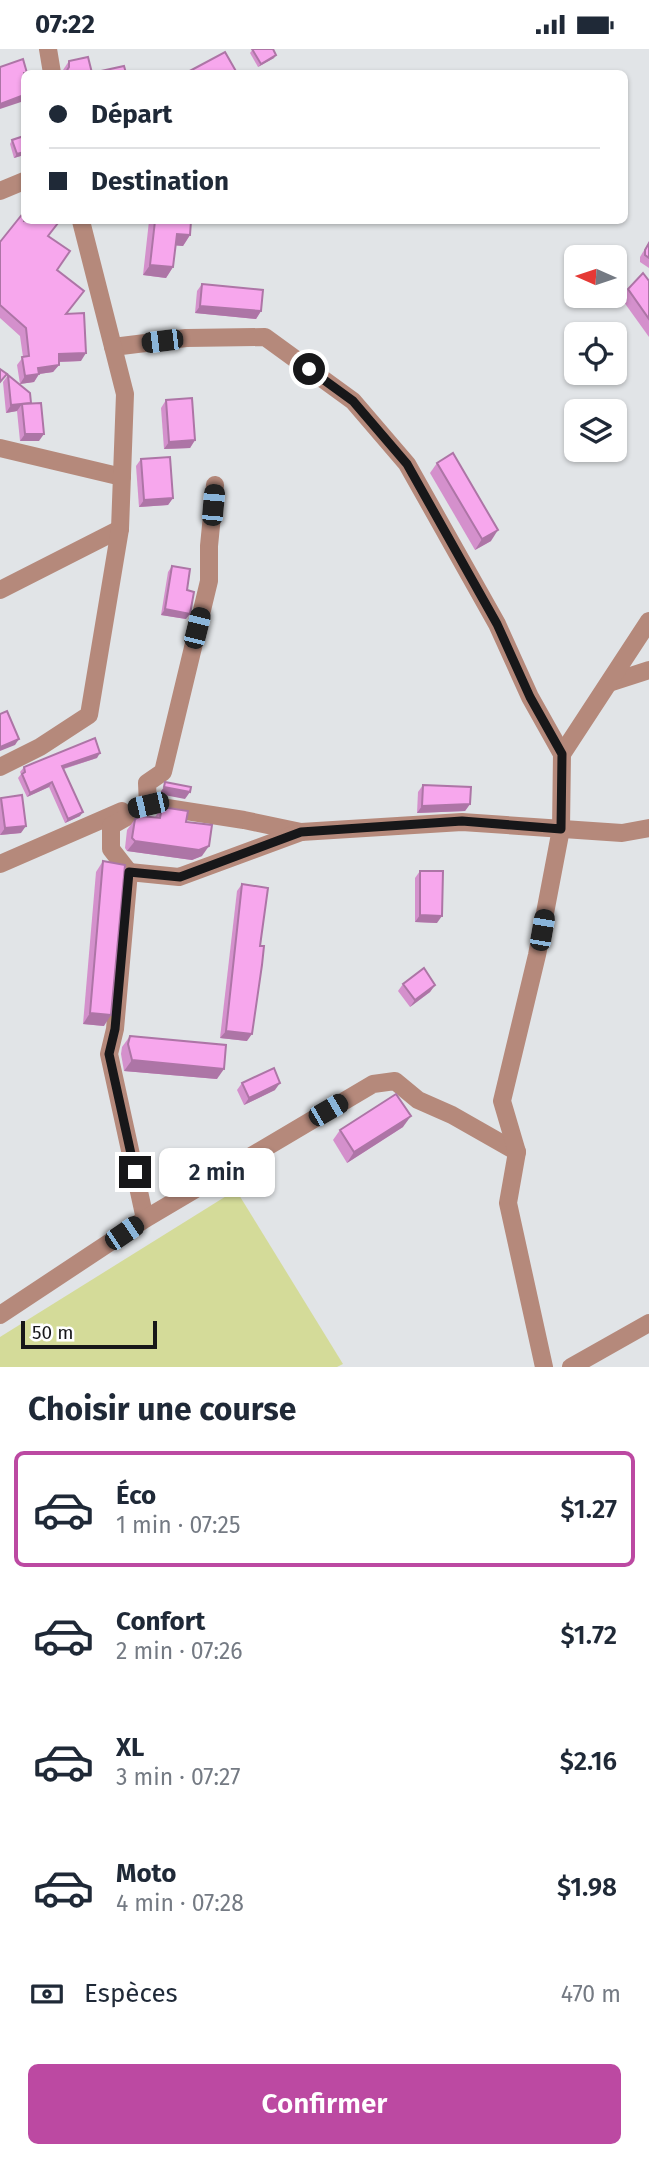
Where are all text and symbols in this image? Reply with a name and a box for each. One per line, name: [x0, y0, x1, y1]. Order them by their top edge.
text: 07:22: [35, 9, 95, 40]
text: Départ: [91, 99, 172, 130]
text: Destination: [91, 166, 229, 197]
north arrow: [564, 245, 626, 308]
map controls: [564, 245, 627, 462]
button: locate: [564, 322, 627, 385]
car: [140, 328, 185, 354]
route start: [293, 353, 325, 385]
button: layers: [564, 399, 627, 462]
car: [201, 483, 226, 527]
car: [182, 605, 213, 651]
car: [126, 790, 171, 820]
car: [529, 907, 556, 953]
car: [305, 1090, 352, 1130]
callout: 2 min: [160, 1147, 275, 1197]
route end: [119, 1156, 151, 1188]
text: 2 min: [189, 1158, 245, 1186]
car: [101, 1213, 148, 1253]
scale bar: [21, 1318, 158, 1350]
text: 50 m: [32, 1321, 73, 1344]
text: Choisir une course: [28, 1390, 296, 1428]
icon: car: [32, 1478, 95, 1541]
text: Éco: [116, 1480, 156, 1511]
text: $1.27: [561, 1494, 617, 1525]
text: 1 min · 07:25: [116, 1511, 240, 1539]
icon: car: [32, 1604, 95, 1667]
text: Confort: [116, 1606, 205, 1637]
text: $1.72: [561, 1620, 617, 1651]
text: 2 min · 07:26: [116, 1637, 243, 1665]
icon: car: [32, 1730, 95, 1793]
text: XL: [116, 1732, 144, 1763]
text: $2.16: [560, 1746, 617, 1777]
text: 3 min · 07:27: [116, 1763, 240, 1791]
icon: car: [32, 1856, 95, 1919]
text: Moto: [116, 1858, 176, 1889]
text: $1.98: [557, 1872, 617, 1903]
text: 4 min · 07:28: [116, 1889, 244, 1917]
icon: cash: [28, 1975, 66, 2013]
text: Espèces: [84, 1978, 178, 2009]
text: 470 m: [561, 1980, 621, 2008]
button: Confirmer: [28, 2064, 621, 2144]

